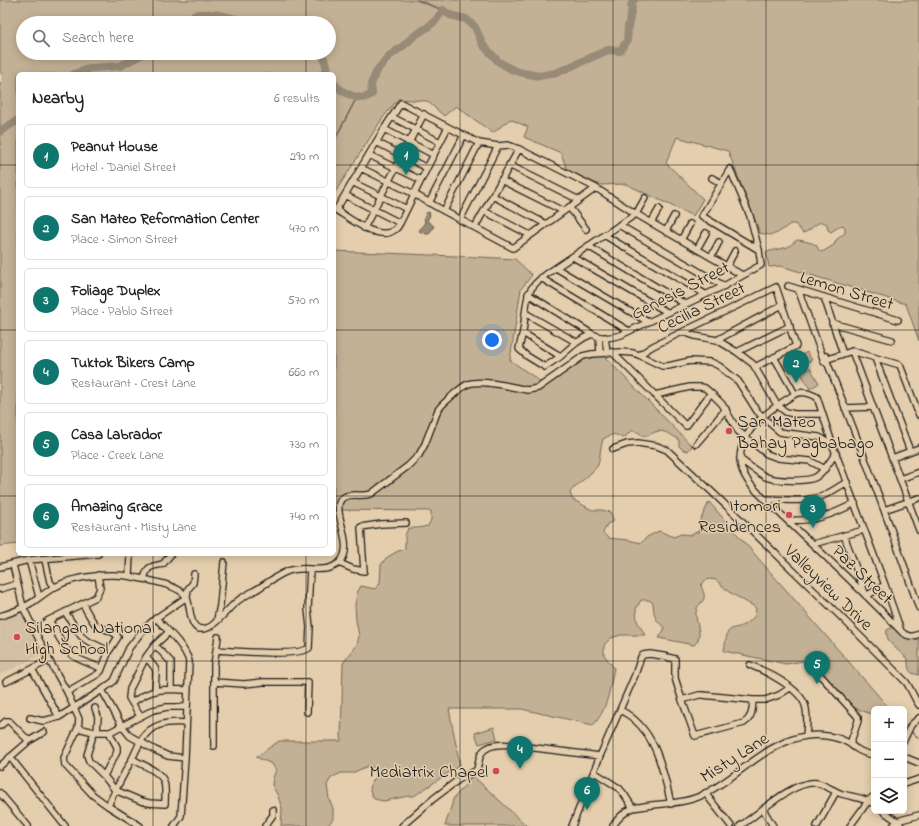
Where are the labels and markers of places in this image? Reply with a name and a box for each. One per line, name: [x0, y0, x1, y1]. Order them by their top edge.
pin: 1: [393, 142, 419, 175]
pin: 2: [783, 350, 809, 383]
place label: San Mateo Bahay Pagbabago: [736, 410, 874, 458]
marker: San Mateo Bahay Pagbabago: [724, 426, 734, 436]
place label: Itomori Residences: [698, 494, 781, 541]
pin: 3: [800, 495, 826, 528]
marker: Itomori Residences: [784, 510, 794, 520]
place label: Silangan National High School: [25, 616, 155, 664]
marker: Silangan National High School: [12, 632, 22, 642]
pin: 5: [804, 651, 830, 684]
pin: 4: [507, 736, 533, 769]
place label: Mediatrix Chapel: [369, 760, 488, 786]
marker: Mediatrix Chapel: [491, 766, 501, 776]
pin: 6: [574, 777, 600, 810]

